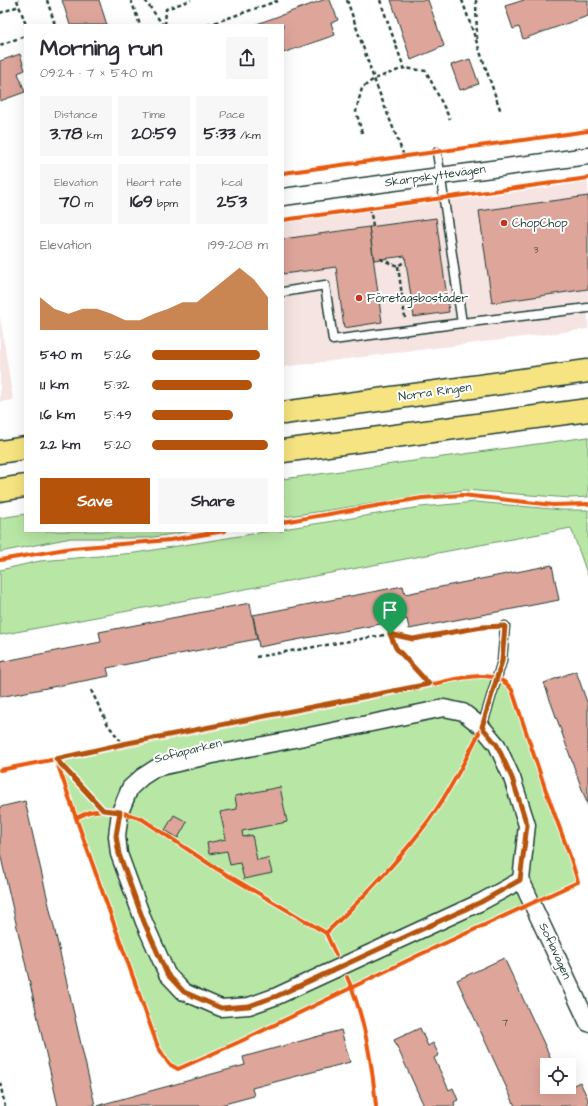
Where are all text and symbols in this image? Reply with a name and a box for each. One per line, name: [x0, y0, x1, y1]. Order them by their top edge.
text: Morning run: [40, 33, 163, 64]
button: share: [226, 37, 268, 79]
text: 09:24 · 7 × 540 m: [40, 64, 152, 82]
text: Distance: [55, 107, 97, 122]
text: Time: [142, 107, 166, 122]
text: Pace: [219, 107, 245, 122]
text: 3.78: [50, 122, 82, 146]
text: 20:59: [131, 122, 177, 146]
text: 5:33: [204, 122, 236, 146]
text: km: [82, 128, 102, 143]
text: /km: [236, 128, 260, 143]
street label: Skarpskyttevägen: [383, 161, 487, 192]
text: Elevation: [54, 175, 98, 190]
text: Heart rate: [126, 175, 182, 190]
text: kcal: [221, 175, 243, 190]
text: 70: [59, 190, 80, 214]
text: 169: [130, 190, 153, 214]
text: 253: [217, 190, 247, 214]
text: m: [80, 196, 93, 211]
text: bpm: [153, 196, 178, 211]
place label: ChopChop: [512, 215, 568, 232]
marker: ChopChop: [499, 218, 509, 228]
text: Elevation: [40, 236, 91, 254]
text: 199–208 m: [208, 236, 268, 254]
house number: 3: [533, 243, 539, 257]
place label: Företagsbostäder: [367, 290, 468, 308]
marker: Företagsbostäder: [354, 293, 364, 303]
text: 540 m: [40, 346, 82, 364]
text: 5:26: [104, 346, 131, 364]
text: 1.1 km: [40, 376, 68, 394]
text: 5:32: [104, 376, 129, 394]
street label: Norra Ringen: [397, 378, 473, 407]
text: 1.6 km: [40, 406, 75, 424]
text: 5:49: [104, 406, 132, 424]
text: 2.2 km: [40, 436, 80, 454]
text: 5:20: [104, 436, 131, 454]
button: Save: [40, 478, 150, 524]
button: Share: [158, 478, 268, 524]
pin: [373, 593, 407, 634]
icon: arrive: [379, 599, 401, 621]
street label: Sofiaparken: [153, 734, 223, 768]
street label: Sofiavägen: [534, 920, 575, 982]
house number: 7: [502, 1016, 508, 1030]
map controls: [540, 1058, 576, 1094]
button: locate: [540, 1058, 576, 1094]

